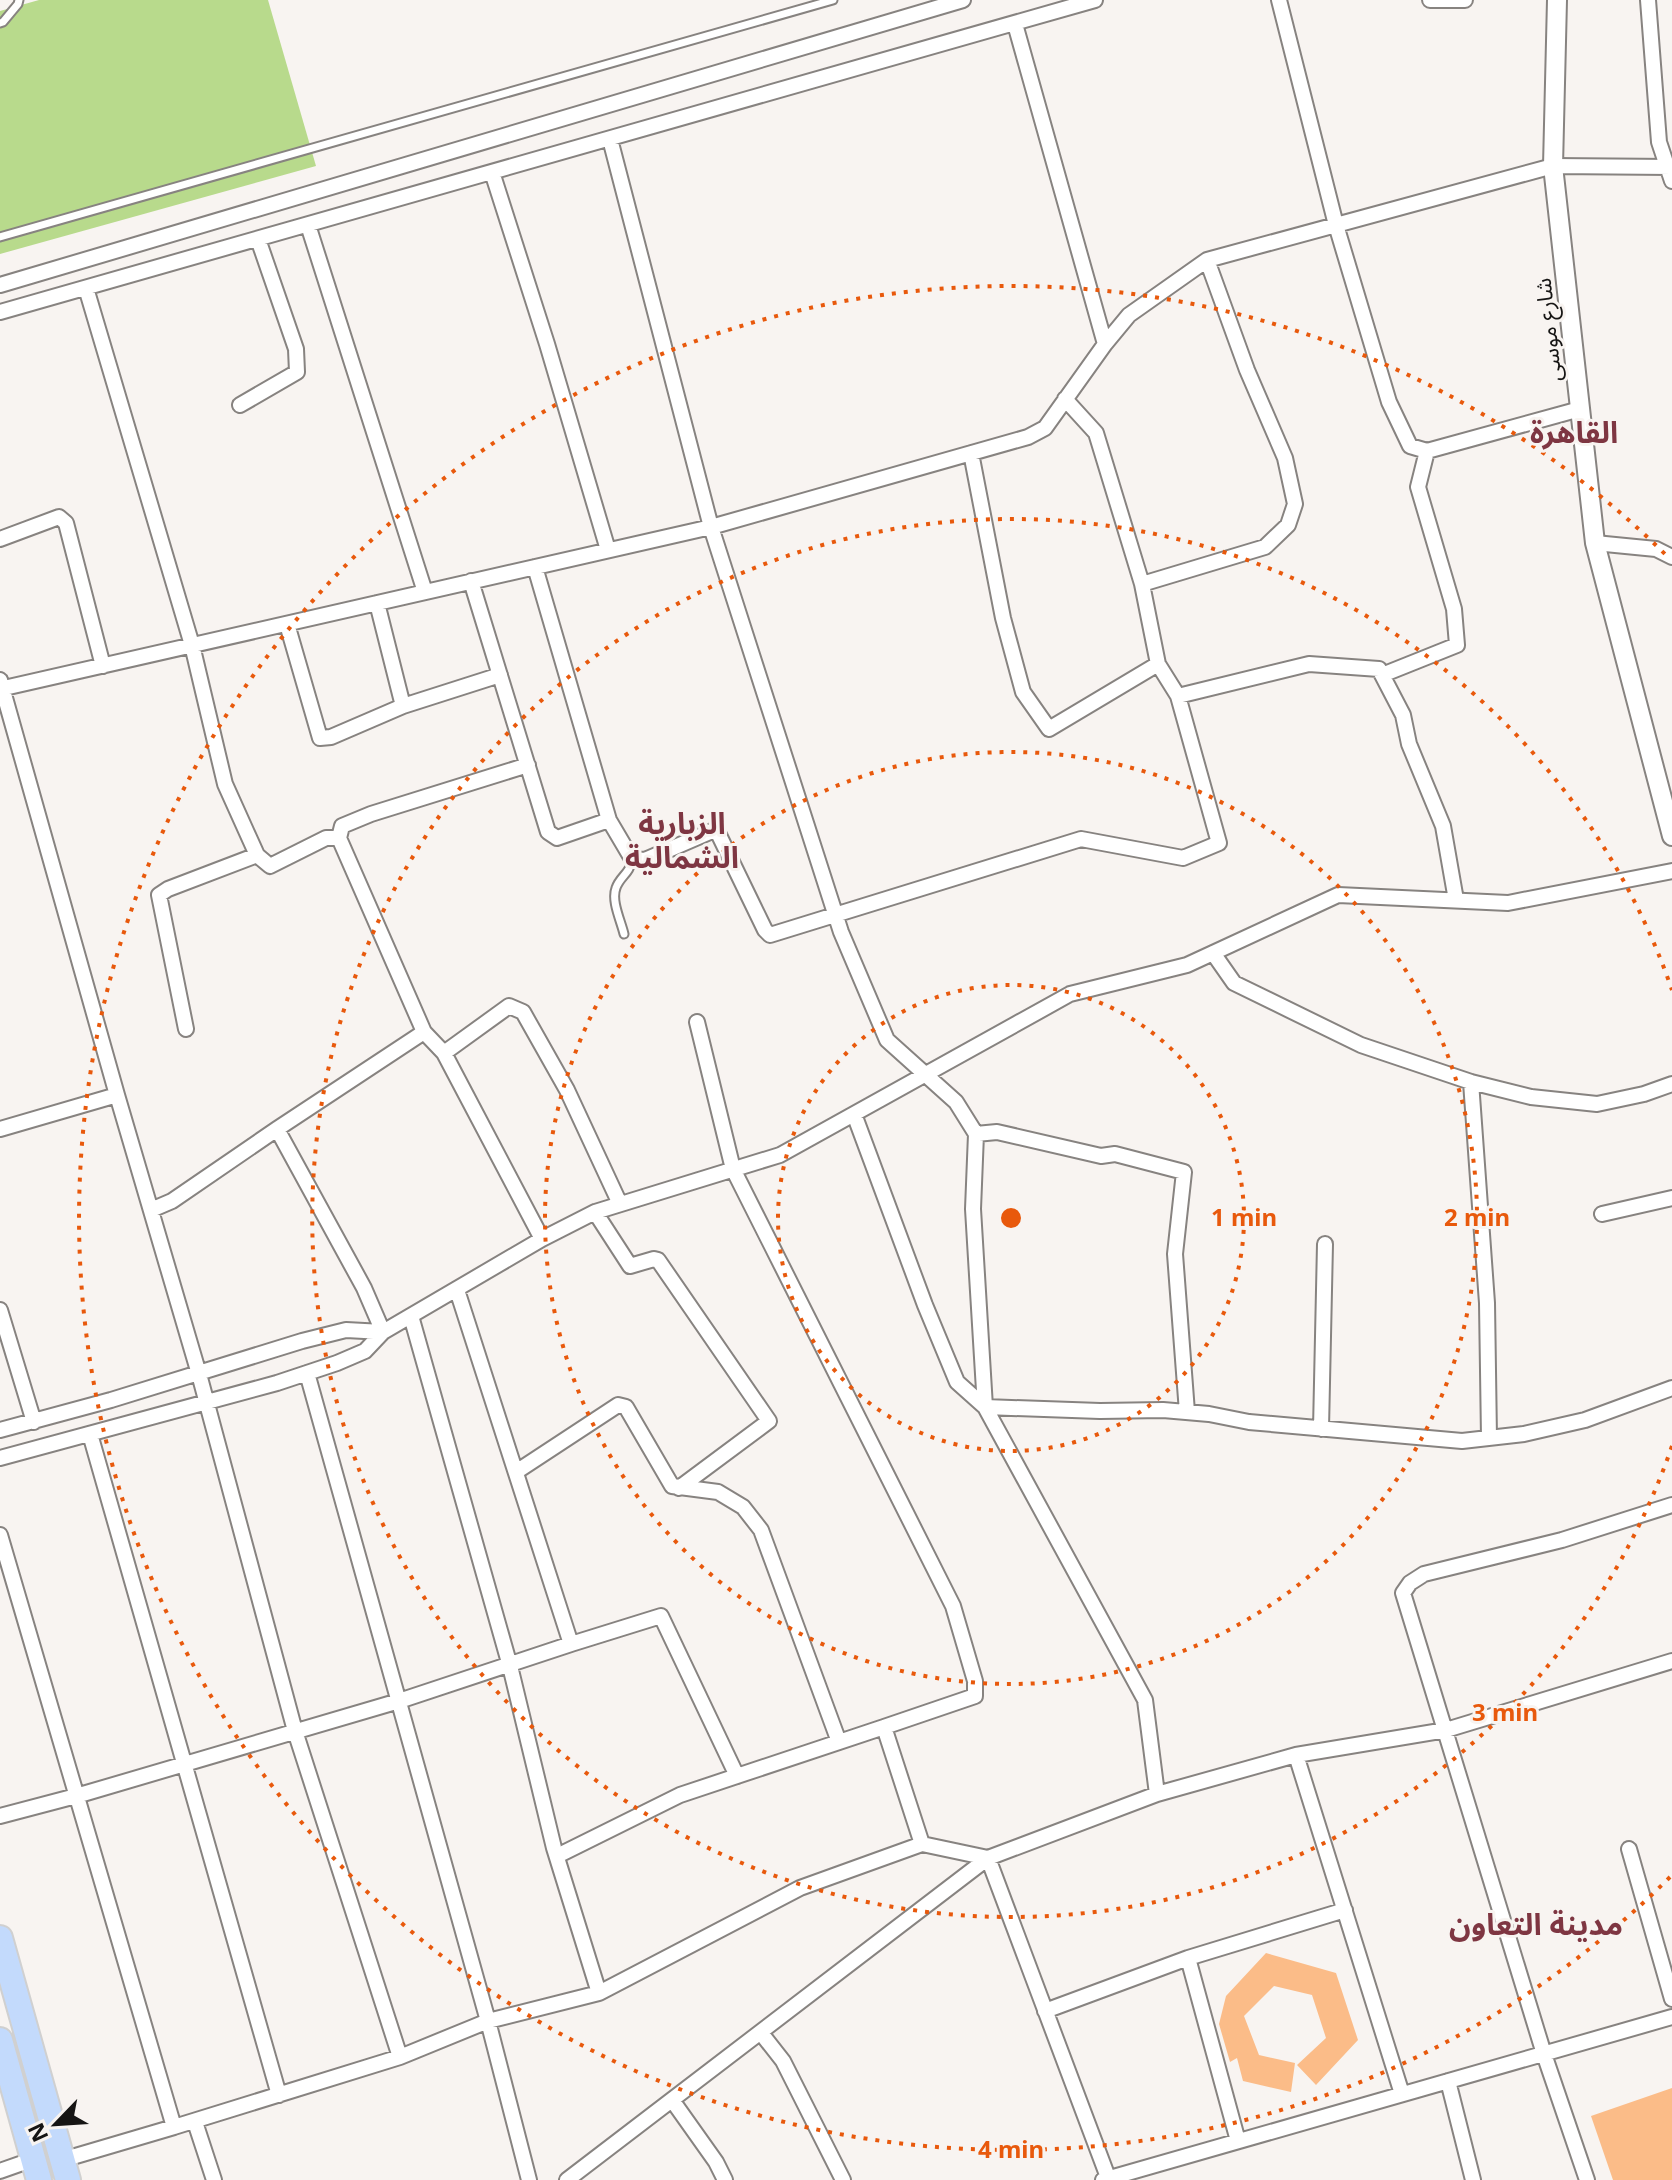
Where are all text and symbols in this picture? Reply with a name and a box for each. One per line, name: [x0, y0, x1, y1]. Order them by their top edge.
street label: شارع موسى: [1527, 276, 1570, 383]
district label: القاهرة: [1530, 411, 1618, 452]
district label: الزبارية الشمالية: [625, 802, 739, 877]
text: 1 min: [1211, 1200, 1277, 1233]
text: 2 min: [1444, 1200, 1510, 1233]
centre of rings: [997, 1204, 1025, 1232]
text: 3 min: [1472, 1695, 1538, 1728]
district label: مدينة التعاون: [1449, 1903, 1623, 1944]
north arrow: [16, 2084, 96, 2164]
text: N: [20, 2118, 54, 2147]
text: 4 min: [978, 2132, 1044, 2165]

